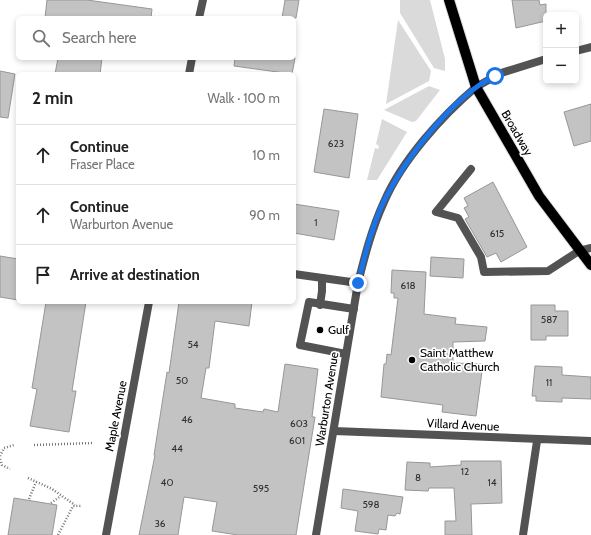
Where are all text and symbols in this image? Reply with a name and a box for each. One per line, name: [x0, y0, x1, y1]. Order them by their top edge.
map controls: [543, 12, 579, 84]
button: +: [543, 12, 579, 48]
search box: [16, 16, 296, 60]
icon: search: [30, 27, 52, 49]
text: Search here: [62, 29, 137, 47]
button: −: [543, 48, 579, 84]
route start: [486, 67, 504, 85]
text: 2 min: [32, 88, 73, 108]
text: Walk · 100 m: [207, 90, 280, 106]
street label: Broadway: [498, 107, 536, 158]
house number: 623: [328, 137, 344, 150]
text: Continue: [70, 138, 129, 156]
icon: ahead: [32, 144, 54, 166]
text: 10 m: [252, 147, 280, 163]
text: Fraser Place: [70, 156, 135, 172]
text: Continue: [70, 198, 129, 216]
icon: ahead: [32, 204, 54, 226]
text: 90 m: [249, 207, 280, 223]
text: Warburton Avenue: [70, 216, 173, 232]
house number: 1: [314, 216, 318, 229]
house number: 615: [490, 227, 504, 240]
icon: arrive: [32, 264, 54, 286]
text: Arrive at destination: [70, 266, 200, 284]
route end: [349, 274, 367, 292]
house number: 618: [401, 279, 415, 292]
house number: 587: [541, 313, 557, 326]
place label: Gulf: [328, 322, 349, 337]
marker: Gulf: [315, 325, 325, 335]
house number: 54: [187, 338, 199, 351]
place label: Saint Matthew Catholic Church: [420, 345, 499, 374]
street label: Warburton Avenue: [312, 351, 341, 447]
marker: Saint Matthew Catholic Church: [407, 355, 417, 365]
house number: 50: [176, 374, 188, 387]
house number: 11: [546, 376, 552, 389]
street label: Maple Avenue: [101, 379, 130, 453]
house number: 46: [181, 413, 193, 426]
street label: Villard Avenue: [426, 415, 500, 434]
house number: 603: [290, 417, 308, 430]
house number: 601: [289, 434, 305, 447]
house number: 44: [171, 442, 183, 455]
house number: 12: [461, 465, 469, 478]
house number: 8: [415, 471, 421, 484]
house number: 40: [161, 476, 173, 489]
house number: 14: [487, 476, 497, 489]
house number: 595: [253, 482, 269, 495]
house number: 598: [362, 498, 380, 511]
house number: 36: [154, 517, 166, 530]

